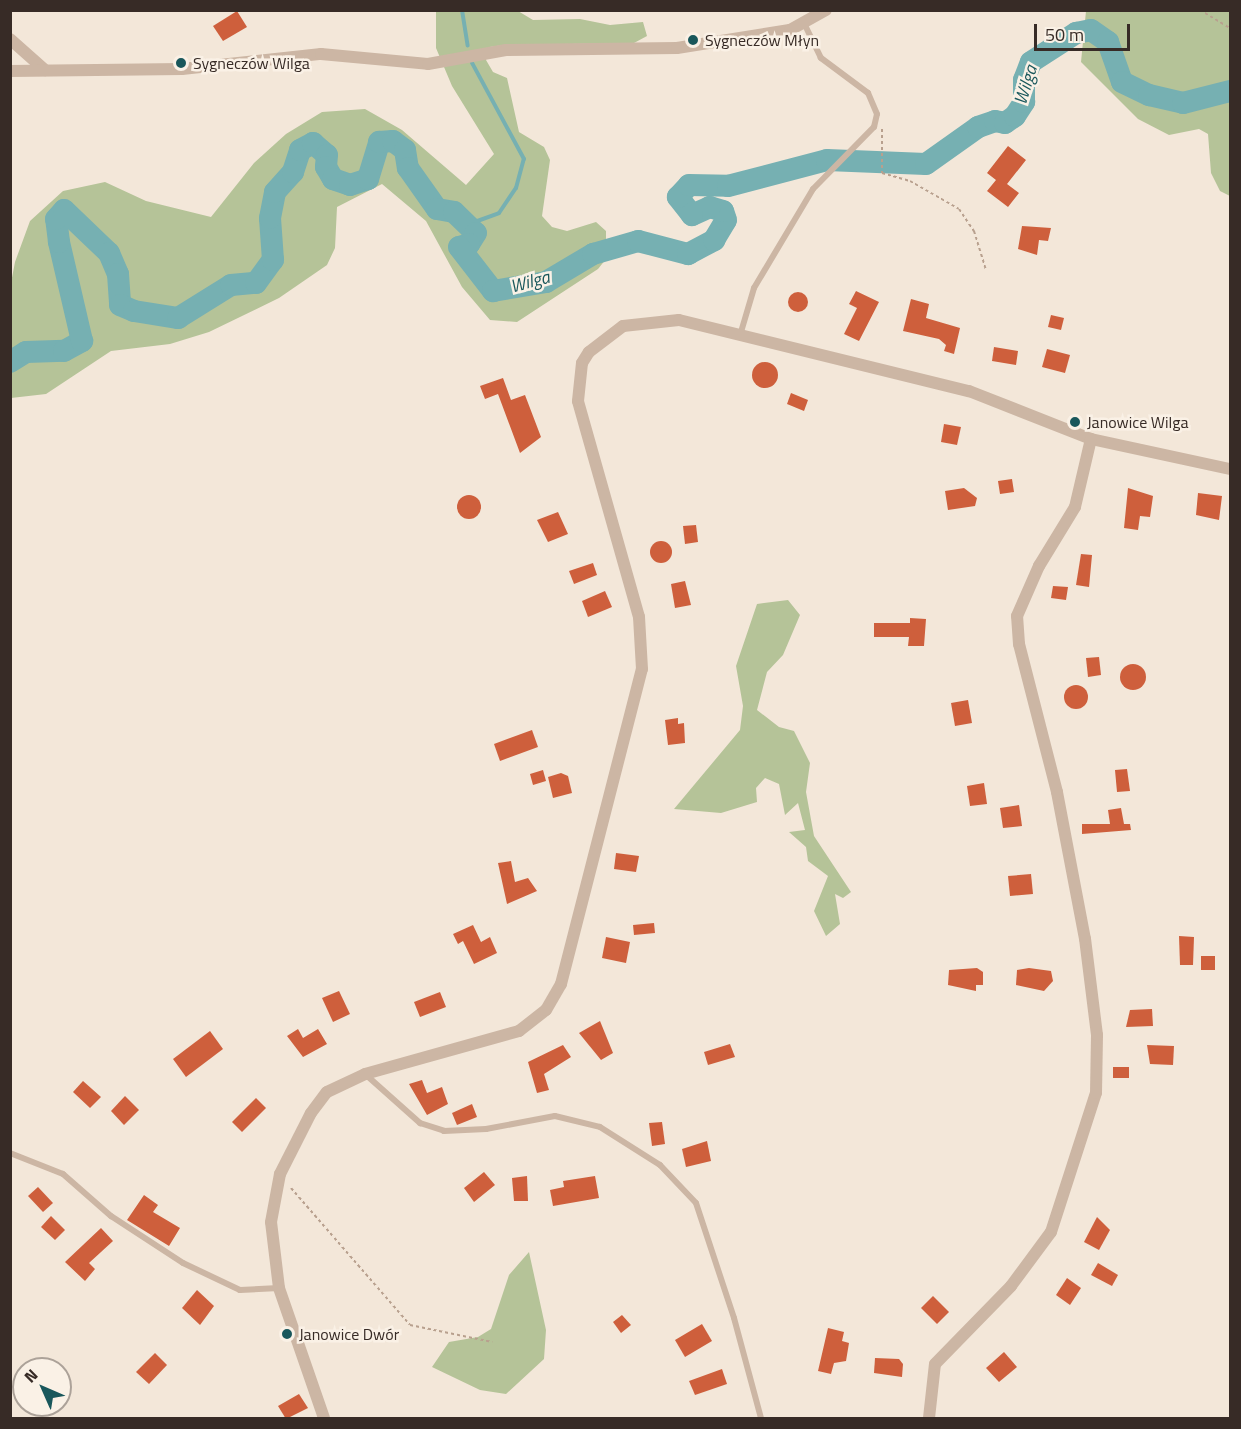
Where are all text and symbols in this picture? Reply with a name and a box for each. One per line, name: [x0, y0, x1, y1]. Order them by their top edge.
scale bar: [1037, 12, 1133, 50]
text: 50 m: [1045, 21, 1084, 48]
place label: Sygneczów Młyn: [705, 30, 819, 50]
marker: Sygneczów Młyn: [686, 33, 700, 47]
place label: Sygneczów Wilga: [193, 53, 310, 73]
marker: Sygneczów Wilga: [174, 56, 188, 70]
water label: Wilga: [1010, 63, 1042, 107]
water label: Wilga: [508, 266, 552, 298]
place label: Janowice Wilga: [1087, 412, 1188, 432]
marker: Janowice Wilga: [1068, 415, 1082, 429]
place label: Janowice Dwór: [299, 1324, 399, 1344]
marker: Janowice Dwór: [280, 1327, 294, 1341]
north arrow: [12, 1357, 72, 1417]
text: N: [18, 1363, 43, 1388]

